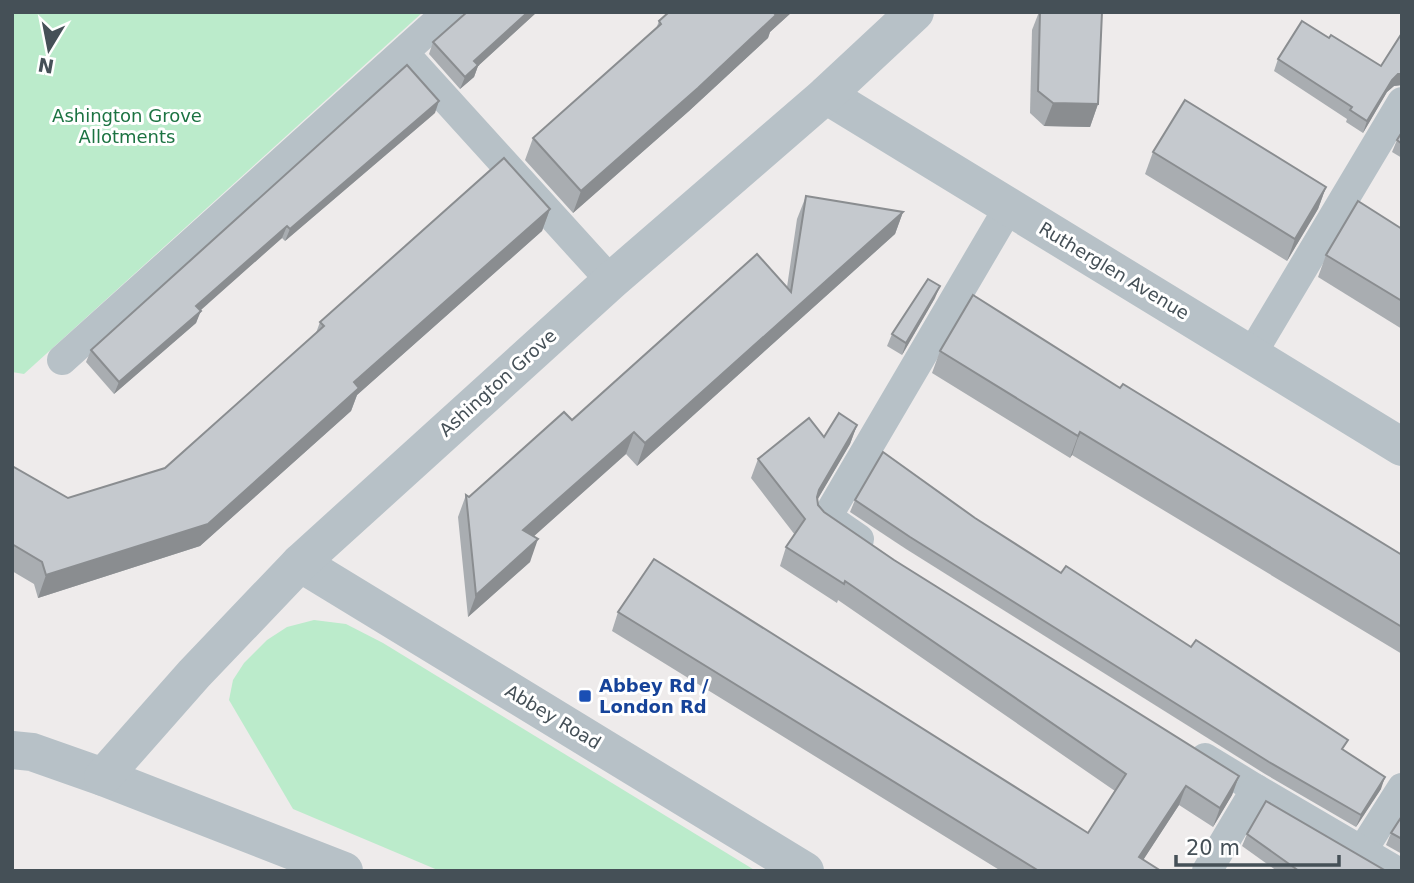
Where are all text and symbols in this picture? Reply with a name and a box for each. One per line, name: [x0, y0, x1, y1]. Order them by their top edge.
north arrow: [14, 14, 84, 84]
text: N: [36, 54, 56, 78]
park label: Ashington Grove Allotments: [52, 105, 202, 147]
street label: Rutherglen Avenue: [1035, 217, 1193, 324]
street label: Ashington Grove: [435, 325, 560, 441]
place label: Abbey Rd / London Rd: [599, 675, 709, 717]
street label: Abbey Road: [502, 680, 605, 753]
marker: Abbey Rd / London Rd: [577, 688, 593, 704]
scale bar: [1176, 824, 1339, 868]
text: 20 m: [1186, 836, 1240, 860]

